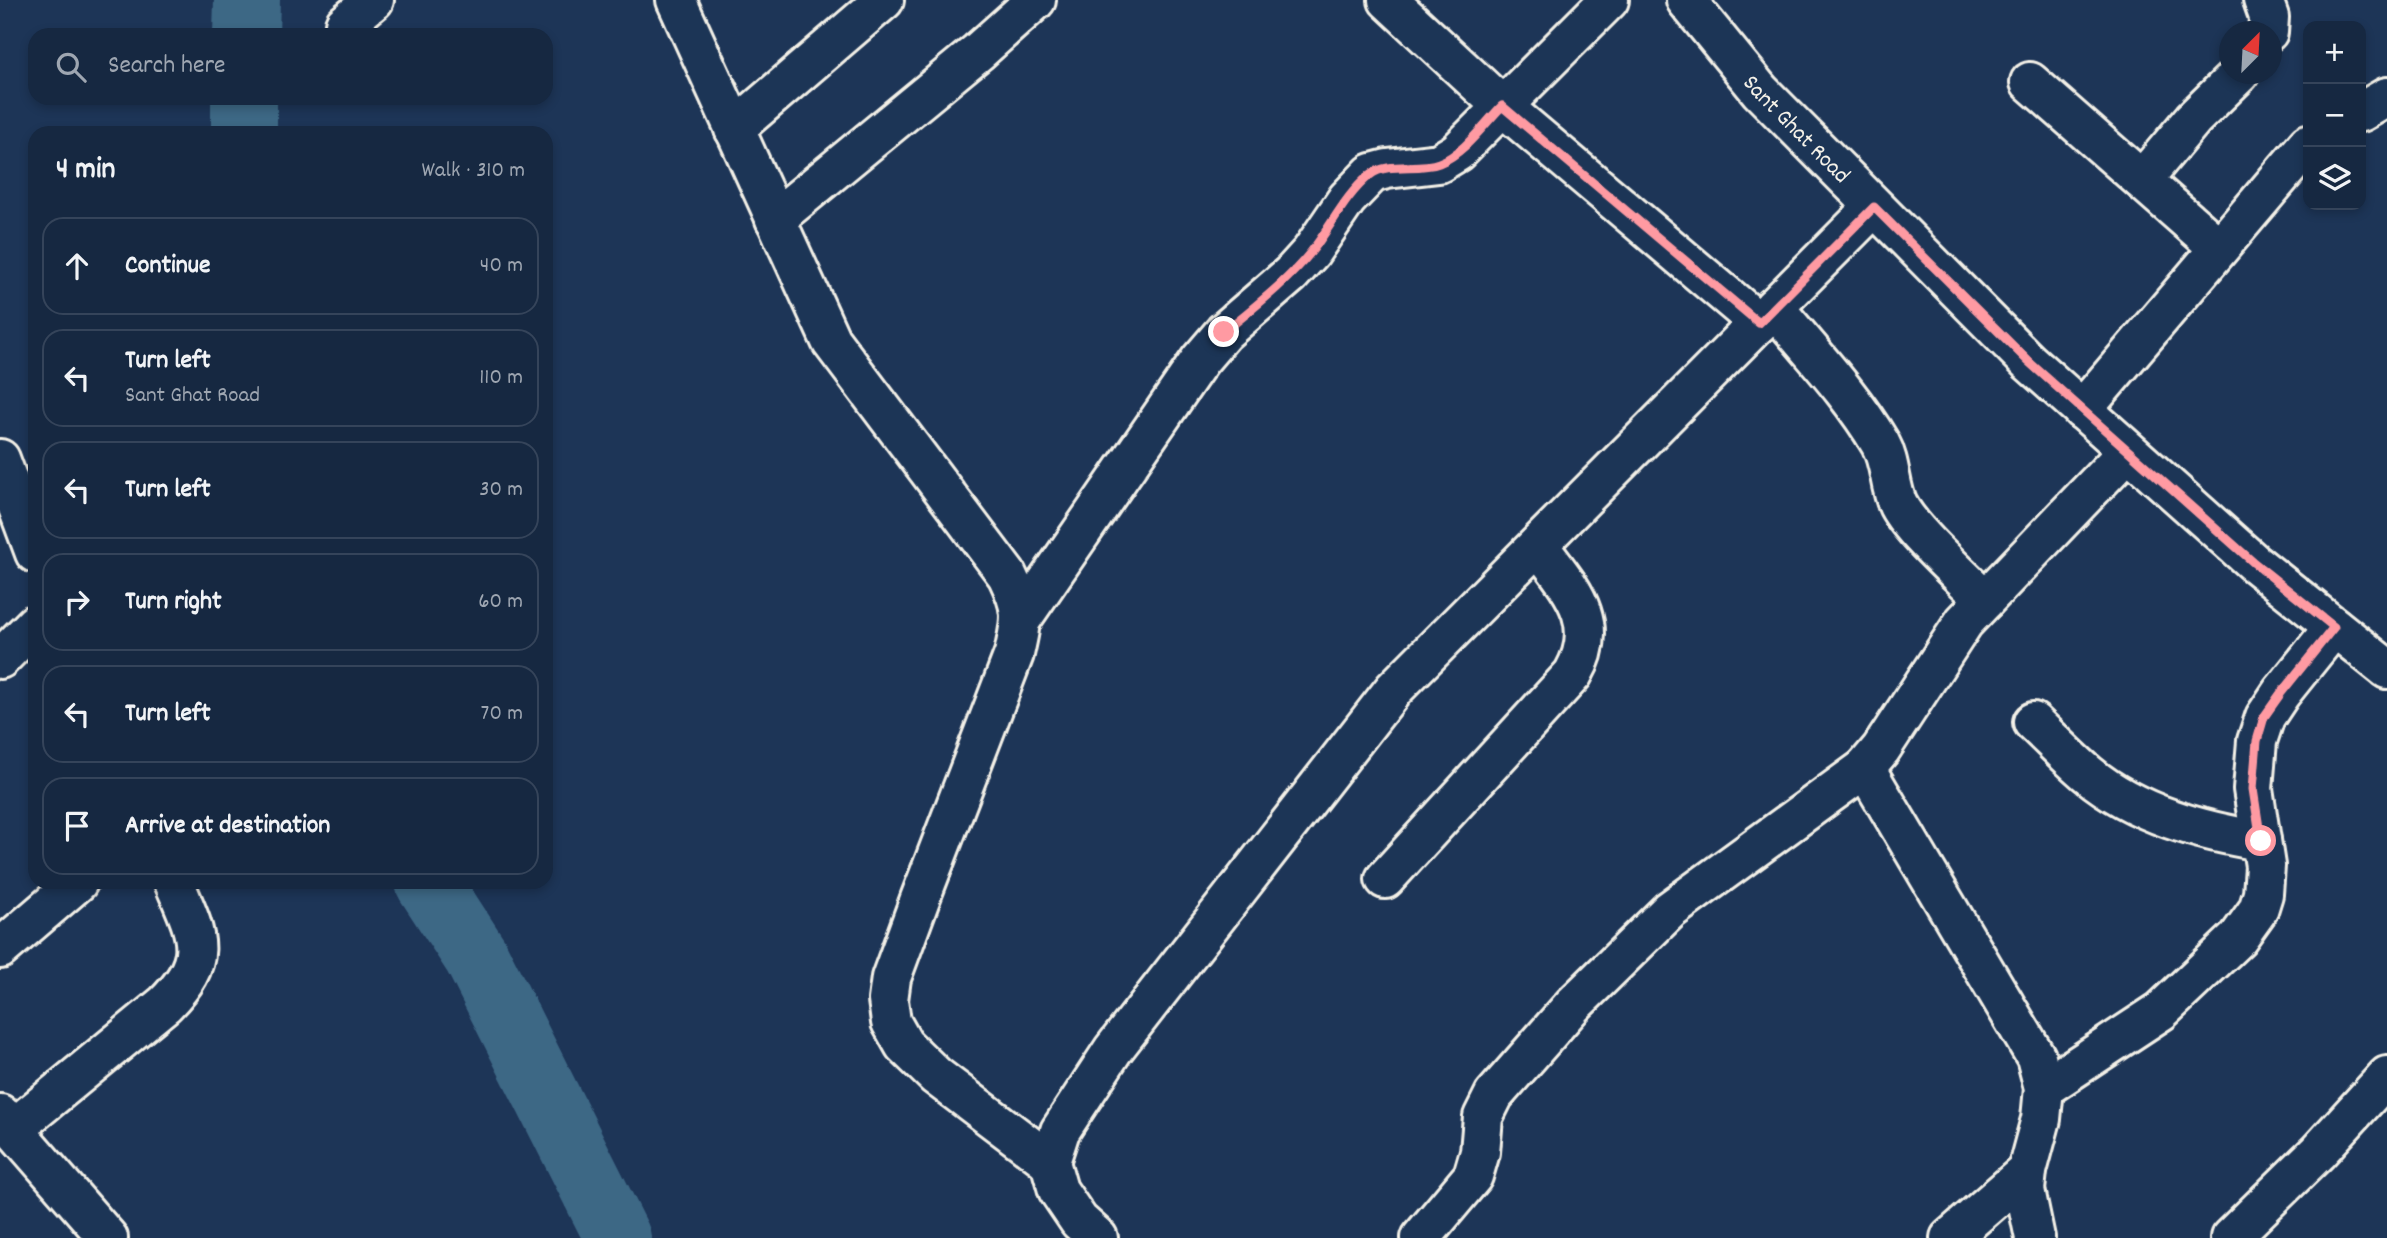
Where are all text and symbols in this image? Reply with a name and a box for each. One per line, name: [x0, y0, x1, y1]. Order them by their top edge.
north arrow: [2219, 21, 2282, 84]
map controls: [2303, 21, 2366, 210]
button: +: [2303, 21, 2366, 84]
search box: [28, 28, 553, 105]
icon: search: [52, 48, 90, 86]
text: Search here: [108, 48, 226, 85]
street label: Sant Ghat Road: [1733, 68, 1857, 193]
button: −: [2303, 84, 2366, 147]
button: layers: [2303, 147, 2366, 210]
text: 4 min: [56, 150, 115, 193]
text: Walk · 310 m: [421, 155, 525, 188]
icon: ahead: [58, 247, 96, 285]
text: Continue: [125, 248, 210, 285]
text: 40 m: [480, 250, 523, 283]
route end: [1208, 316, 1239, 347]
text: Turn left: [125, 343, 211, 380]
icon: left: [58, 359, 96, 397]
text: 110 m: [479, 362, 523, 395]
text: Sant Ghat Road: [125, 380, 260, 413]
icon: left: [58, 471, 96, 509]
text: Turn left: [125, 472, 211, 509]
text: 30 m: [479, 474, 523, 507]
icon: right: [58, 583, 96, 621]
text: Turn right: [125, 584, 222, 621]
text: 60 m: [478, 586, 523, 619]
icon: left: [58, 695, 96, 733]
text: Turn left: [125, 696, 211, 733]
text: 70 m: [481, 698, 523, 731]
icon: arrive: [58, 807, 96, 845]
text: Arrive at destination: [125, 808, 330, 845]
route start: [2245, 825, 2276, 856]

